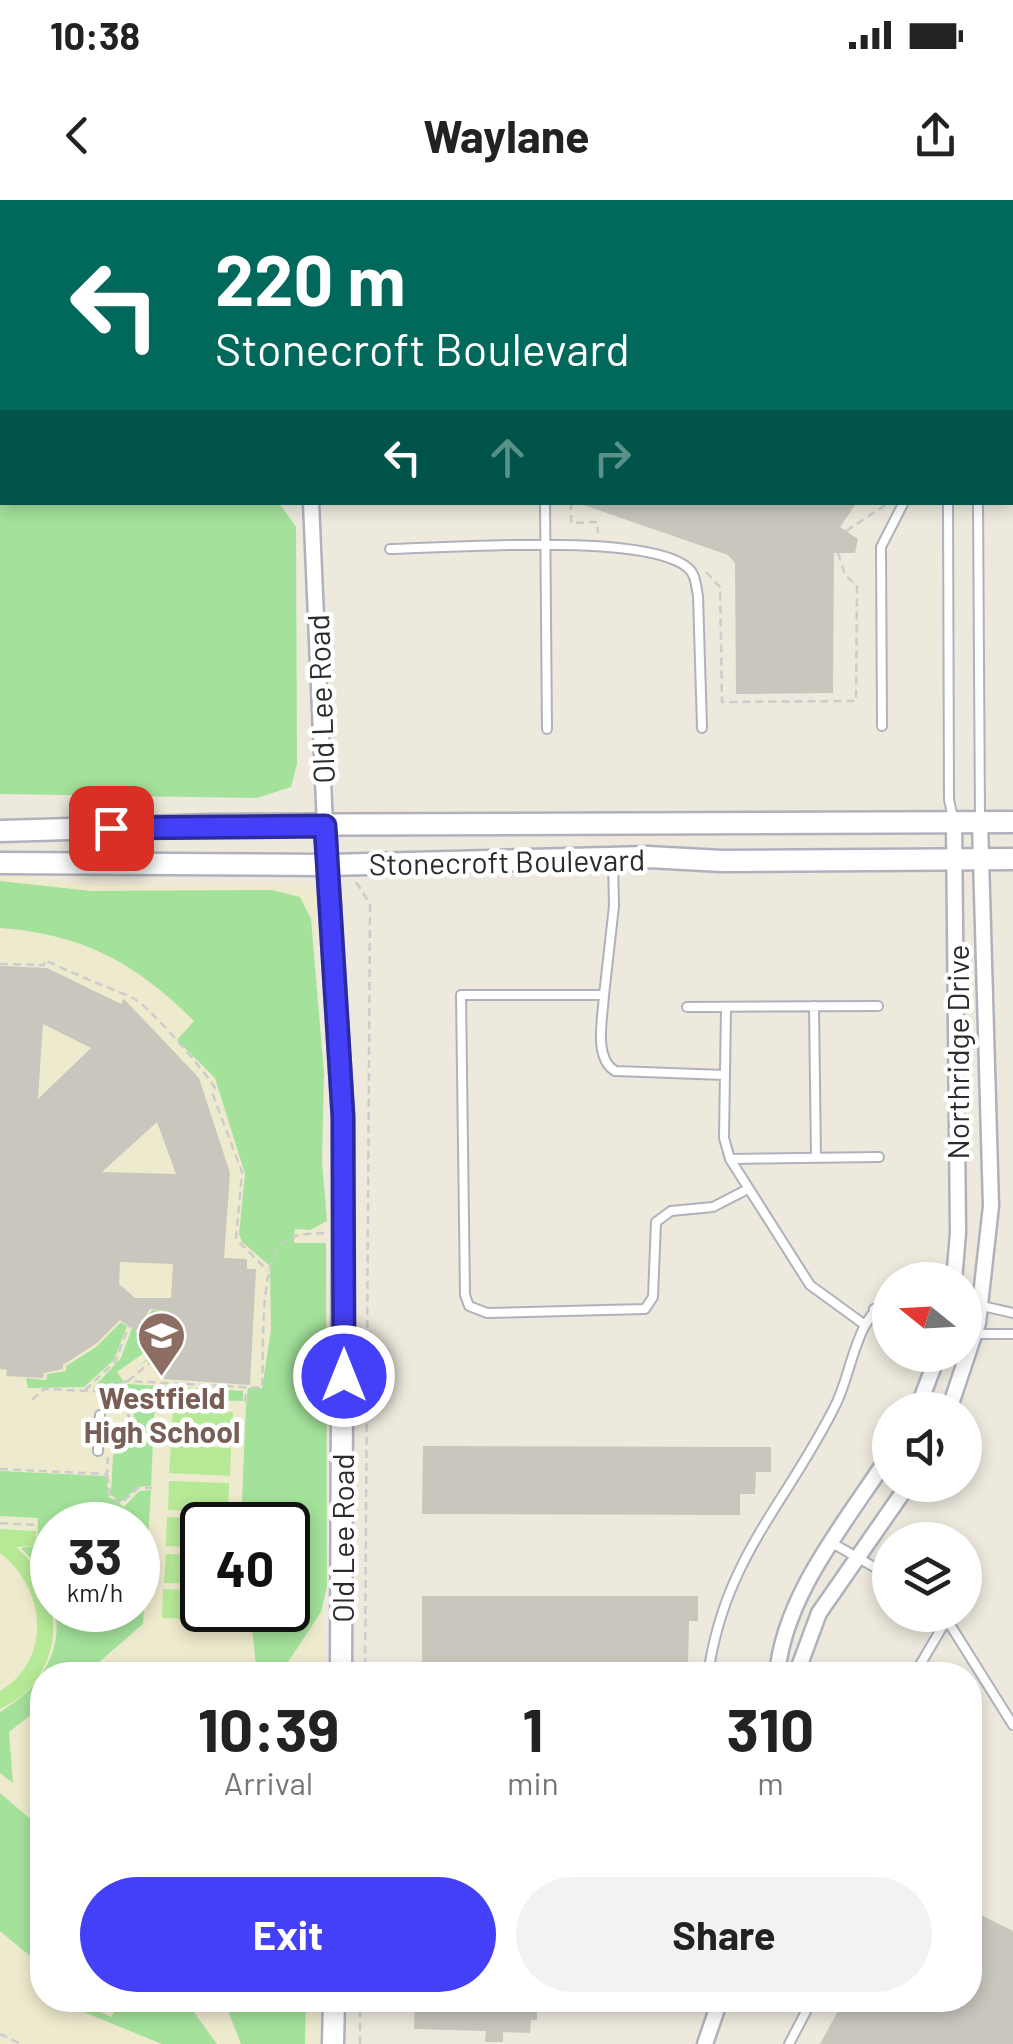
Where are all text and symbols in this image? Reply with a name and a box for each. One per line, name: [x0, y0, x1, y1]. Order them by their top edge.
text: 10:38: [50, 12, 140, 58]
icon: back: [50, 108, 105, 163]
text: Waylane: [423, 108, 590, 162]
icon: share: [908, 108, 963, 163]
text: 220 m: [215, 236, 406, 320]
icon: left: [50, 240, 180, 370]
text: Stonecroft Boulevard: [215, 321, 630, 375]
icon: left: [375, 430, 430, 485]
icon: ahead: [480, 430, 535, 485]
icon: right: [585, 430, 640, 485]
street label: Old Lee Road: [299, 614, 341, 784]
pin: [69, 786, 154, 871]
icon: arrive: [84, 801, 139, 856]
street label: Stonecroft Boulevard: [368, 841, 646, 881]
street label: Northridge Drive: [939, 945, 975, 1159]
north arrow: [872, 1262, 982, 1372]
map controls: [872, 1262, 982, 1632]
school or university icon: Westfield High School: [136, 1310, 188, 1378]
position arrow: [292, 1324, 396, 1428]
place label: Westfield High School: [84, 1379, 240, 1449]
button: sound: [872, 1392, 982, 1502]
street label: Old Lee Road: [324, 1453, 360, 1623]
speed limit sign: 40: [180, 1502, 310, 1632]
button: layers: [872, 1522, 982, 1632]
text: 33: [68, 1525, 122, 1585]
text: km/h: [67, 1577, 123, 1607]
text: 10:39: [198, 1692, 339, 1764]
text: 1: [522, 1692, 544, 1764]
text: 310: [727, 1692, 814, 1764]
text: Arrival: [224, 1763, 313, 1801]
text: min: [507, 1763, 559, 1801]
text: m: [757, 1763, 784, 1801]
button: Exit: [80, 1877, 496, 1992]
button: Share: [516, 1877, 932, 1992]

